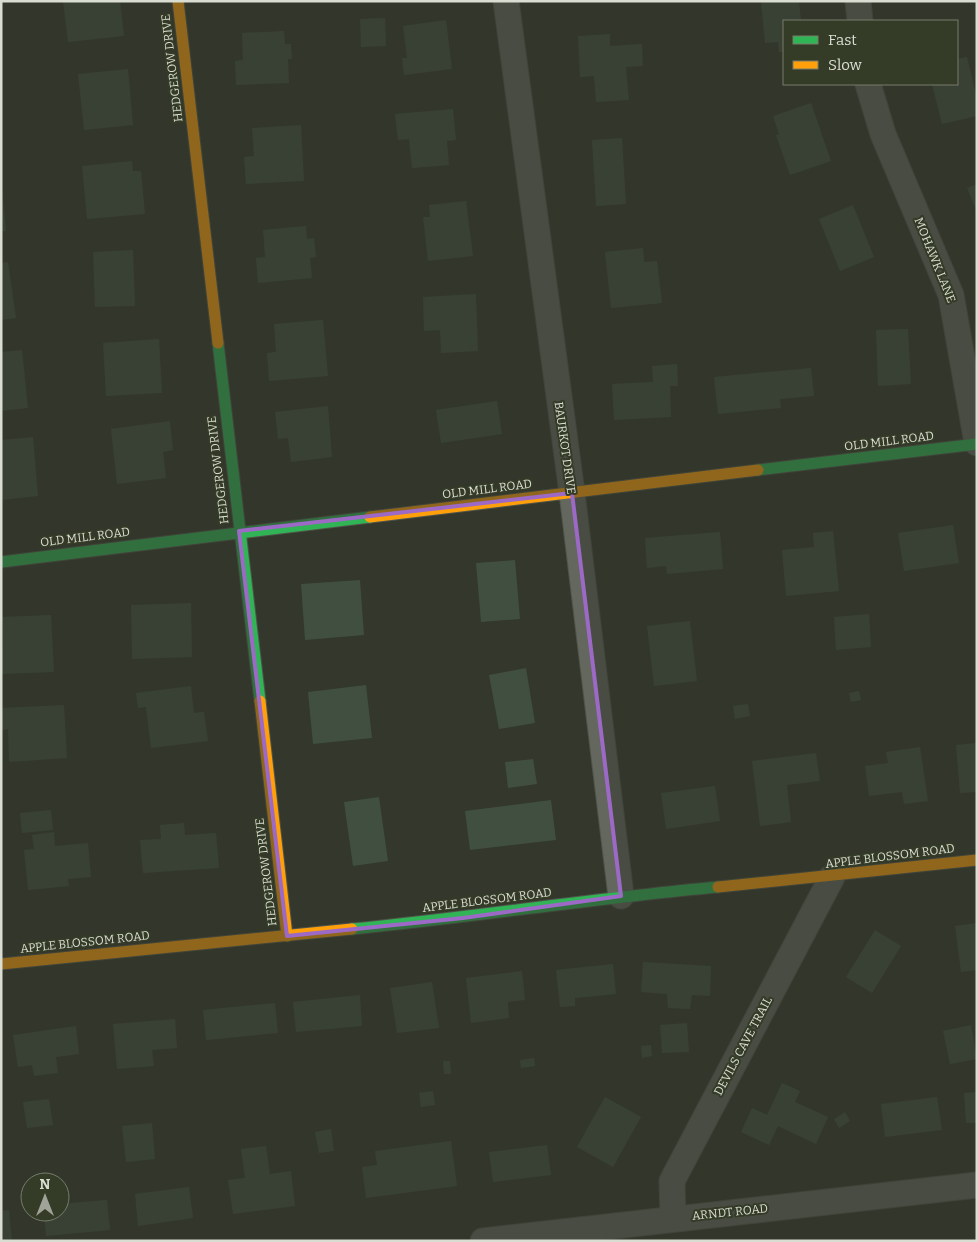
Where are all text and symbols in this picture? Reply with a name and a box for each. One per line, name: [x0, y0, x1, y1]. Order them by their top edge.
street label: HEDGEROW DRIVE: [158, 13, 186, 123]
legend: [783, 20, 958, 85]
text: Fast: [828, 31, 857, 49]
text: Slow: [828, 56, 863, 74]
street label: MOHAWK LANE: [912, 215, 958, 305]
street label: BAURKOT DRIVE: [552, 401, 578, 495]
street label: HEDGEROW DRIVE: [204, 415, 232, 525]
street label: OLD MILL ROAD: [843, 429, 935, 453]
street label: OLD MILL ROAD: [441, 477, 533, 501]
street label: OLD MILL ROAD: [39, 525, 131, 549]
street label: HEDGEROW DRIVE: [252, 817, 280, 927]
street label: APPLE BLOSSOM ROAD: [825, 841, 955, 871]
street label: APPLE BLOSSOM ROAD: [422, 885, 552, 915]
street label: APPLE BLOSSOM ROAD: [20, 928, 150, 956]
street label: DEVILS CAVE TRAIL: [711, 994, 775, 1098]
north arrow: [20, 1172, 70, 1222]
text: N: [40, 1176, 51, 1193]
street label: ARNDT ROAD: [691, 1201, 769, 1223]

